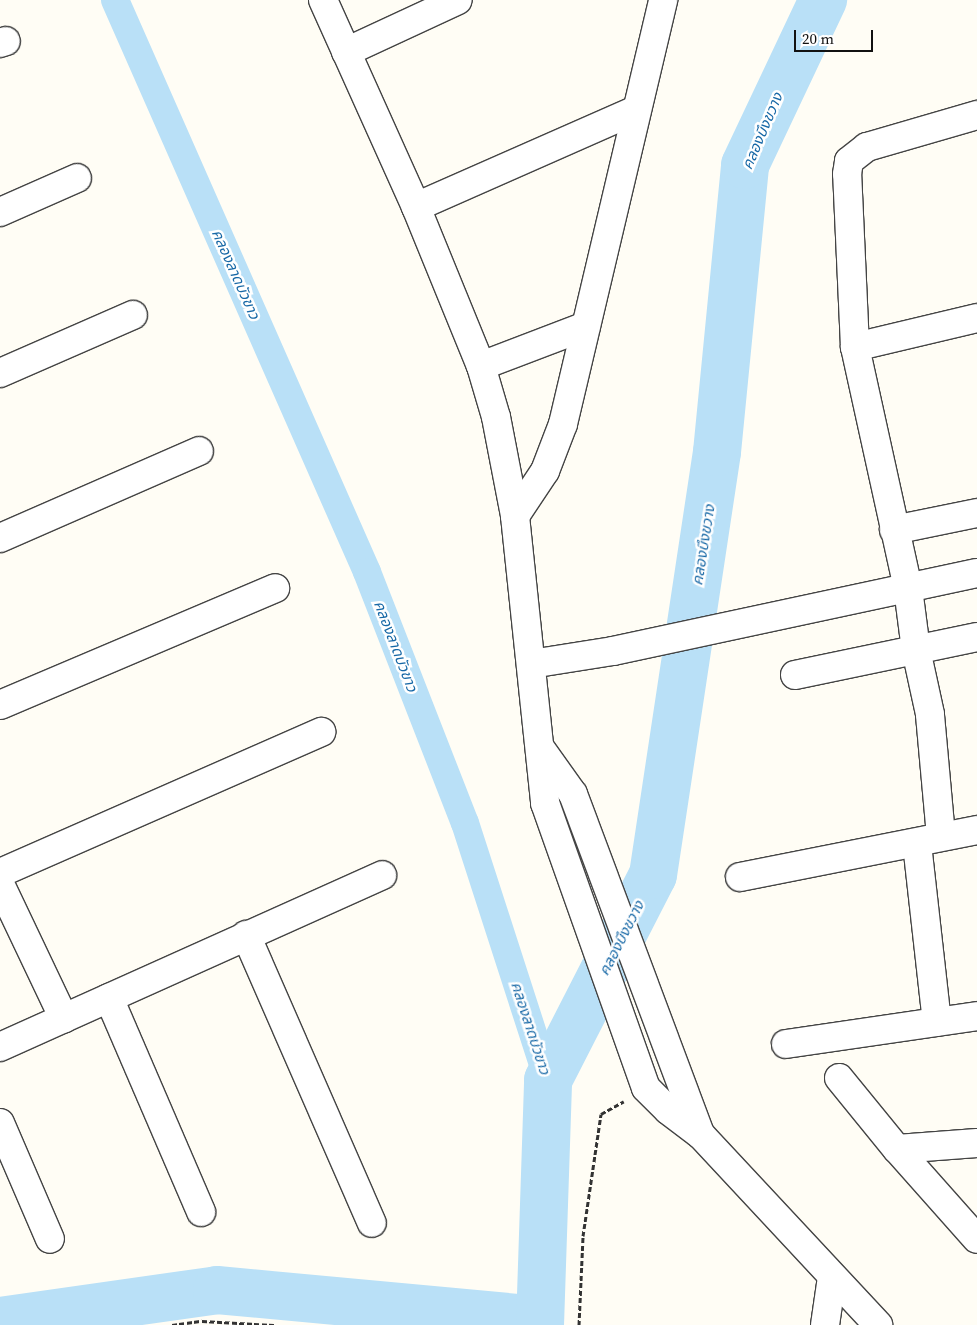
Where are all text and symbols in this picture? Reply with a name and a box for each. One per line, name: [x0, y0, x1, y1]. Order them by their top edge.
scale bar: [797, 20, 876, 52]
text: 20 m: [802, 28, 834, 49]
water label: คลองบึงขวาง: [738, 90, 786, 172]
water label: คลองลาดบัวขาว: [208, 226, 264, 322]
water label: คลองบึงขวาง: [688, 503, 718, 587]
water label: คลองลาดบัวขาว: [370, 598, 422, 694]
water label: คลองบึงขวาง: [595, 898, 647, 978]
water label: คลองลาดบัวขาว: [508, 979, 554, 1077]

